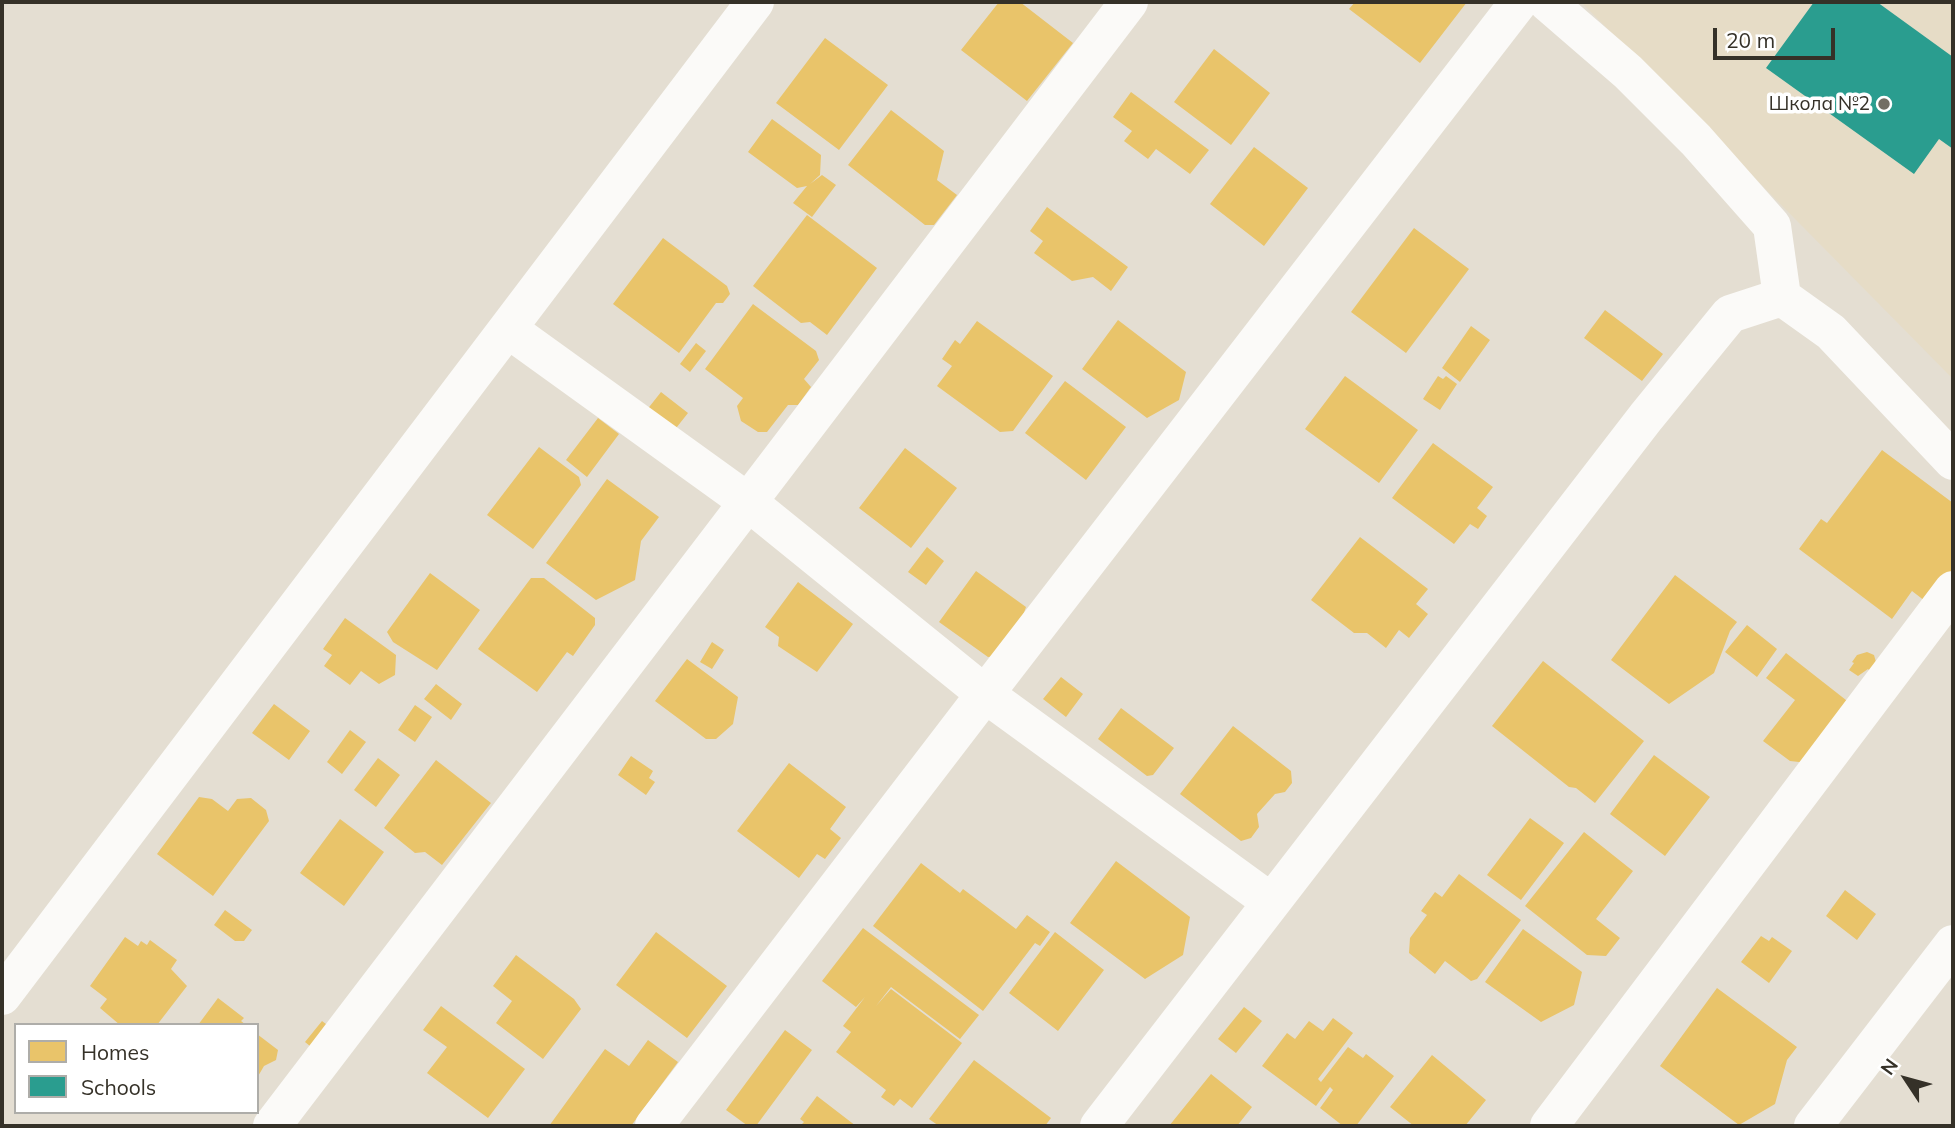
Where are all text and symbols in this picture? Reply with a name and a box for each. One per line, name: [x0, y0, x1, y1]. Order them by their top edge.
scale bar: [1717, 14, 1840, 58]
text: 20 m: [1726, 27, 1775, 53]
place label: Школа №2: [1769, 93, 1870, 115]
marker: Школа №2: [1876, 96, 1892, 112]
legend: [14, 1023, 259, 1114]
text: Homes: [81, 1039, 149, 1065]
north arrow: [1871, 1044, 1941, 1114]
text: N: [1875, 1054, 1903, 1080]
text: Schools: [81, 1074, 156, 1100]

